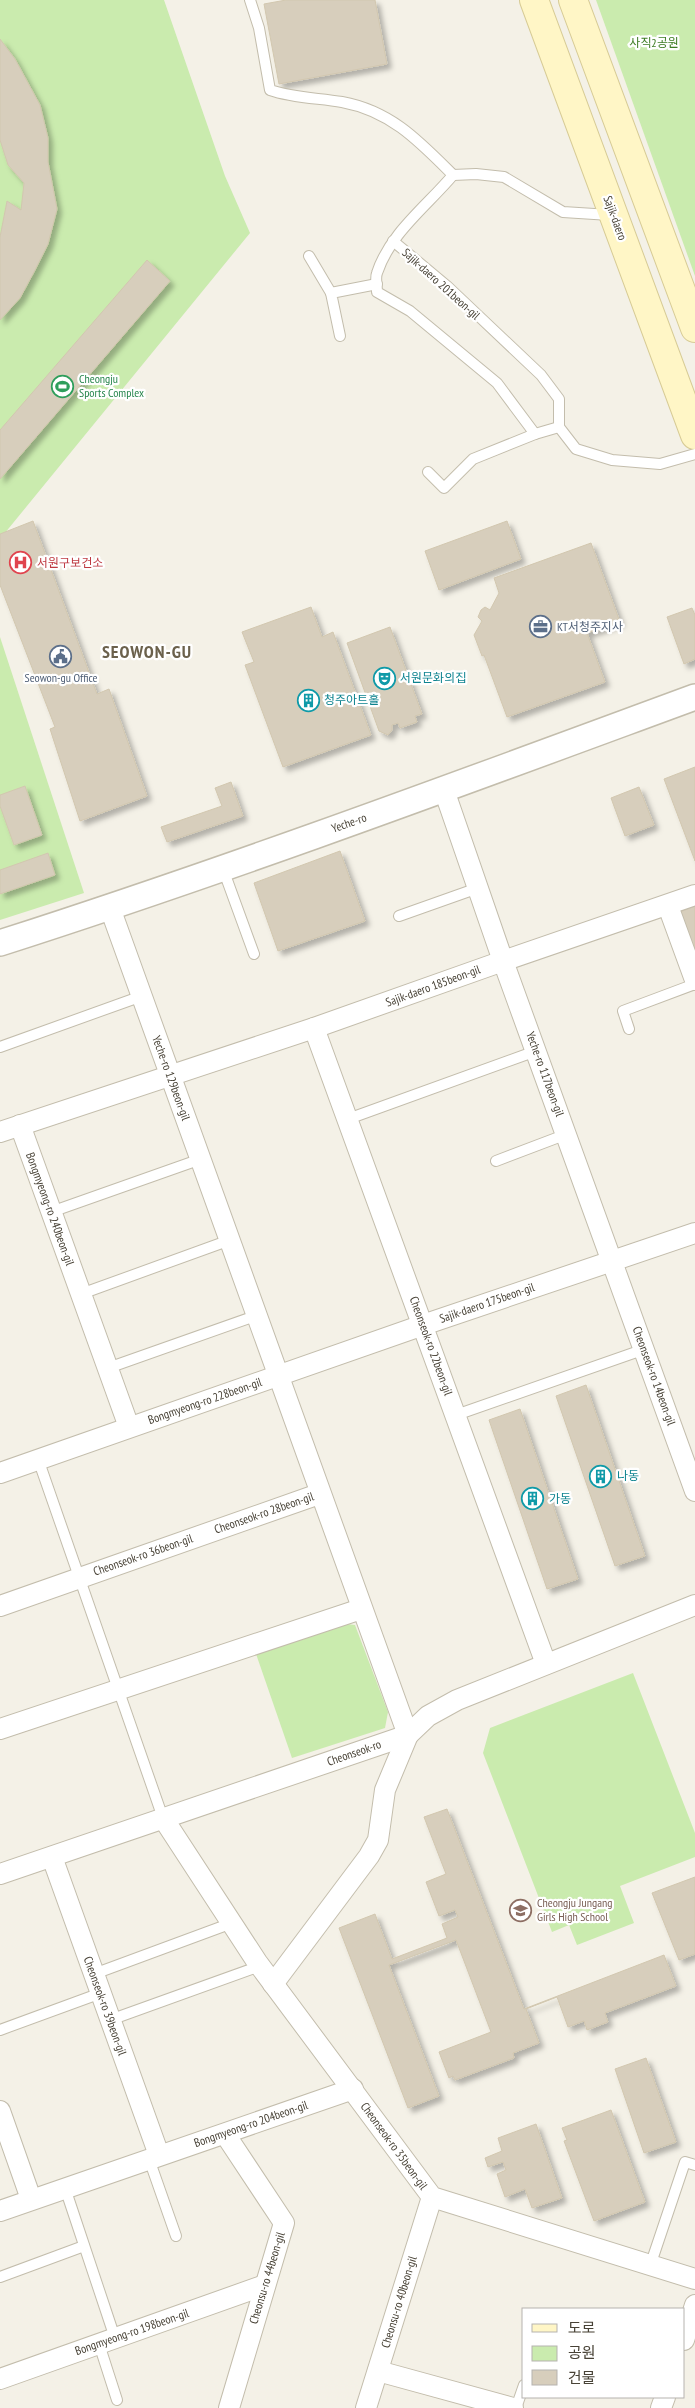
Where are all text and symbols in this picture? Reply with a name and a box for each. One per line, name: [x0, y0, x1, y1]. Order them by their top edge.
park label: 사직2공원: [629, 35, 679, 50]
street label: Sajik-daero: [601, 194, 630, 242]
street label: Sajik-daero 201beon-gil: [399, 245, 484, 323]
place label: Cheongju Sports Complex: [79, 371, 144, 400]
sports icon: Cheongju Sports Complex: [51, 374, 75, 398]
hospital icon: 서원구보건소: [9, 551, 33, 575]
place label: 서원구보건소: [37, 555, 103, 570]
office icon: KT서청주지사: [529, 615, 553, 639]
place label: KT서청주지사: [557, 619, 623, 634]
district label: SEOWON-GU: [102, 640, 192, 663]
public building icon: Seowon-gu Office: [49, 645, 73, 669]
theatre icon: 서원문화의집: [372, 666, 396, 690]
place label: Seowon-gu Office: [25, 670, 97, 685]
place label: 서원문화의집: [400, 670, 466, 685]
building icon: 청주아트홀: [296, 688, 320, 712]
place label: 청주아트홀: [324, 692, 379, 707]
street label: Yeche-ro: [329, 810, 368, 835]
street label: Sajik-daero 185beon-gil: [383, 961, 482, 1010]
street label: Yeche-ro 117beon-gil: [523, 1029, 568, 1119]
street label: Yeche-ro 129beon-gil: [149, 1033, 194, 1123]
street label: Bongmyeong-ro 240beon-gil: [23, 1150, 78, 1268]
street label: Sajik-daero 175beon-gil: [437, 1279, 537, 1326]
street label: Cheonseok-ro 22beon-gil: [407, 1294, 456, 1398]
street label: Cheonseok-ro 14beon-gil: [630, 1324, 679, 1428]
street label: Bongmyeong-ro 228beon-gil: [146, 1374, 264, 1427]
building icon: 나동: [589, 1464, 613, 1488]
place label: 나동: [617, 1468, 639, 1483]
building icon: 가동: [521, 1487, 545, 1511]
street label: Cheonseok-ro 28beon-gil: [212, 1488, 316, 1537]
place label: 가동: [549, 1491, 571, 1506]
street label: Cheonseok-ro 36beon-gil: [91, 1530, 195, 1579]
street label: Cheonseok-ro: [325, 1736, 383, 1769]
place label: Cheongju Jungang Girls High School: [537, 1895, 612, 1924]
school or university icon: Cheongju Jungang Girls High School: [509, 1898, 533, 1922]
street label: Cheonseok-ro 39beon-gil: [81, 1954, 130, 2058]
street label: Bongmyeong-ro 204beon-gil: [192, 2097, 310, 2150]
street label: Cheonseok-ro 35beon-gil: [358, 2099, 431, 2192]
street label: Cheonsu-ro 44beon-gil: [245, 2230, 288, 2326]
street label: Cheonsu-ro 40beon-gil: [377, 2254, 420, 2350]
street label: Bongmyeong-ro 198beon-gil: [73, 2305, 191, 2358]
legend: [522, 2308, 685, 2398]
text: 도로: [568, 2318, 596, 2337]
text: 공원: [568, 2343, 596, 2362]
text: 건물: [568, 2368, 596, 2387]

